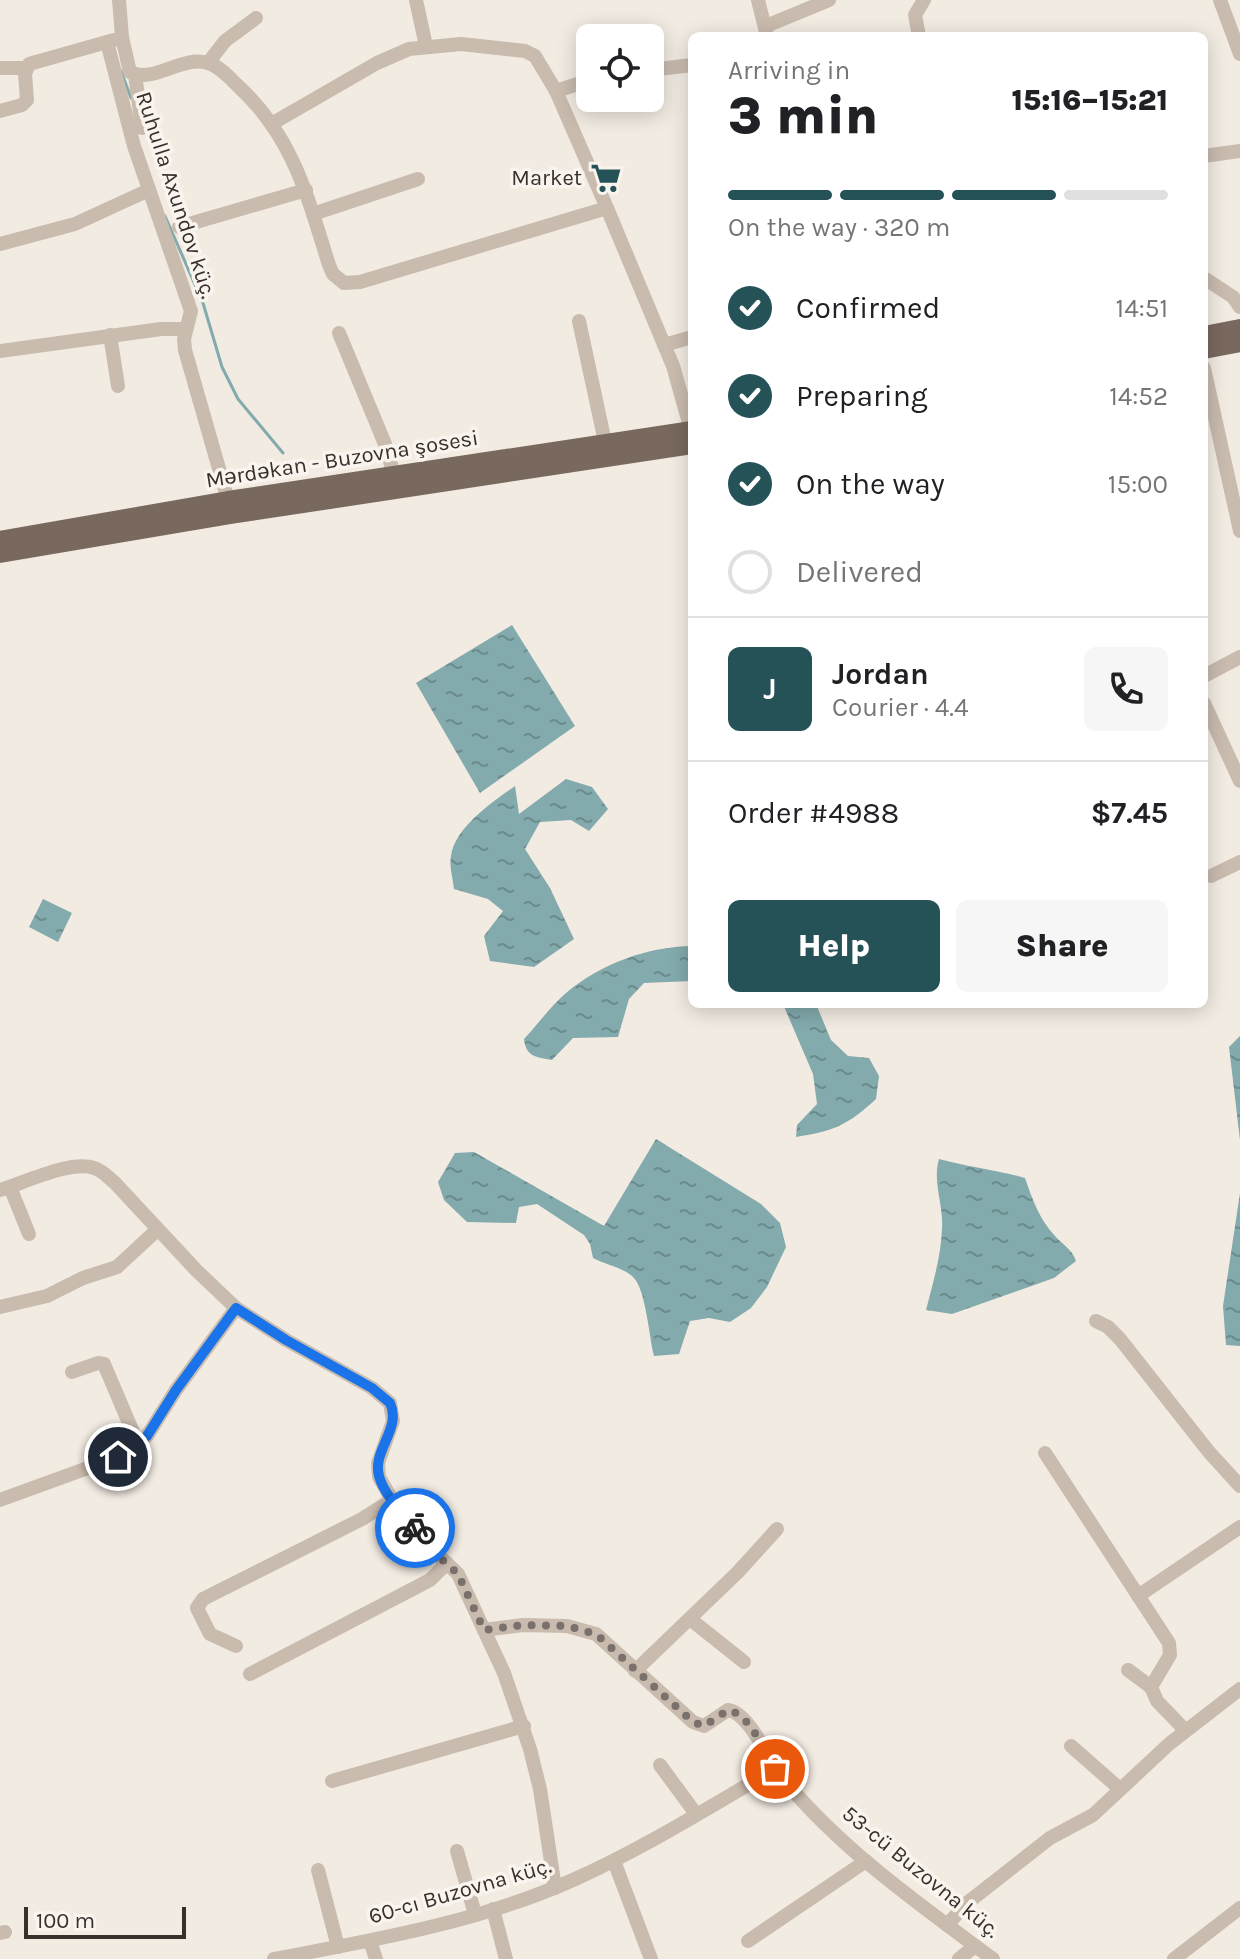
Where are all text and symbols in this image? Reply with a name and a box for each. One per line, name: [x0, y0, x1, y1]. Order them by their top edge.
map controls: [576, 24, 664, 112]
button: locate: [576, 24, 664, 112]
text: Arriving in: [728, 55, 850, 86]
text: 15:16–15:21: [1012, 82, 1168, 118]
text: 3 min: [728, 85, 878, 146]
street label: Ruhulla Axundov küç.: [130, 88, 222, 302]
supermarket icon: Market: [589, 161, 623, 195]
place label: Market: [511, 165, 582, 191]
text: On the way · 320 m: [728, 212, 950, 243]
icon: check: [728, 286, 772, 330]
text: Confirmed: [796, 290, 940, 326]
text: 14:51: [1116, 293, 1168, 324]
icon: check: [728, 374, 772, 418]
text: Preparing: [796, 378, 928, 414]
text: 14:52: [1109, 381, 1168, 412]
street label: Mərdəkan - Buzovna şosesi: [204, 425, 480, 493]
icon: check: [728, 462, 772, 506]
text: On the way: [796, 466, 945, 502]
text: 15:00: [1108, 469, 1168, 500]
text: Delivered: [796, 554, 923, 590]
button: phone: [1084, 647, 1168, 731]
text: Jordan: [832, 656, 929, 692]
text: J: [763, 671, 777, 707]
text: Courier · 4.4: [832, 692, 968, 723]
text: Order #4988: [728, 795, 899, 831]
text: $7.45: [1091, 795, 1168, 831]
button: Help: [728, 900, 940, 992]
button: Share: [956, 900, 1168, 992]
pin: [84, 1423, 152, 1491]
icon: home: [96, 1435, 140, 1479]
courier: [375, 1488, 455, 1568]
icon: bike: [393, 1506, 437, 1550]
pin: [741, 1735, 809, 1803]
icon: bag: [753, 1747, 797, 1791]
street label: 53-cü Buzovna küç.: [837, 1801, 1005, 1944]
street label: 60-cı Buzovna küç.: [366, 1852, 554, 1929]
scale bar: [24, 1903, 186, 1939]
text: 100 m: [36, 1908, 95, 1934]

